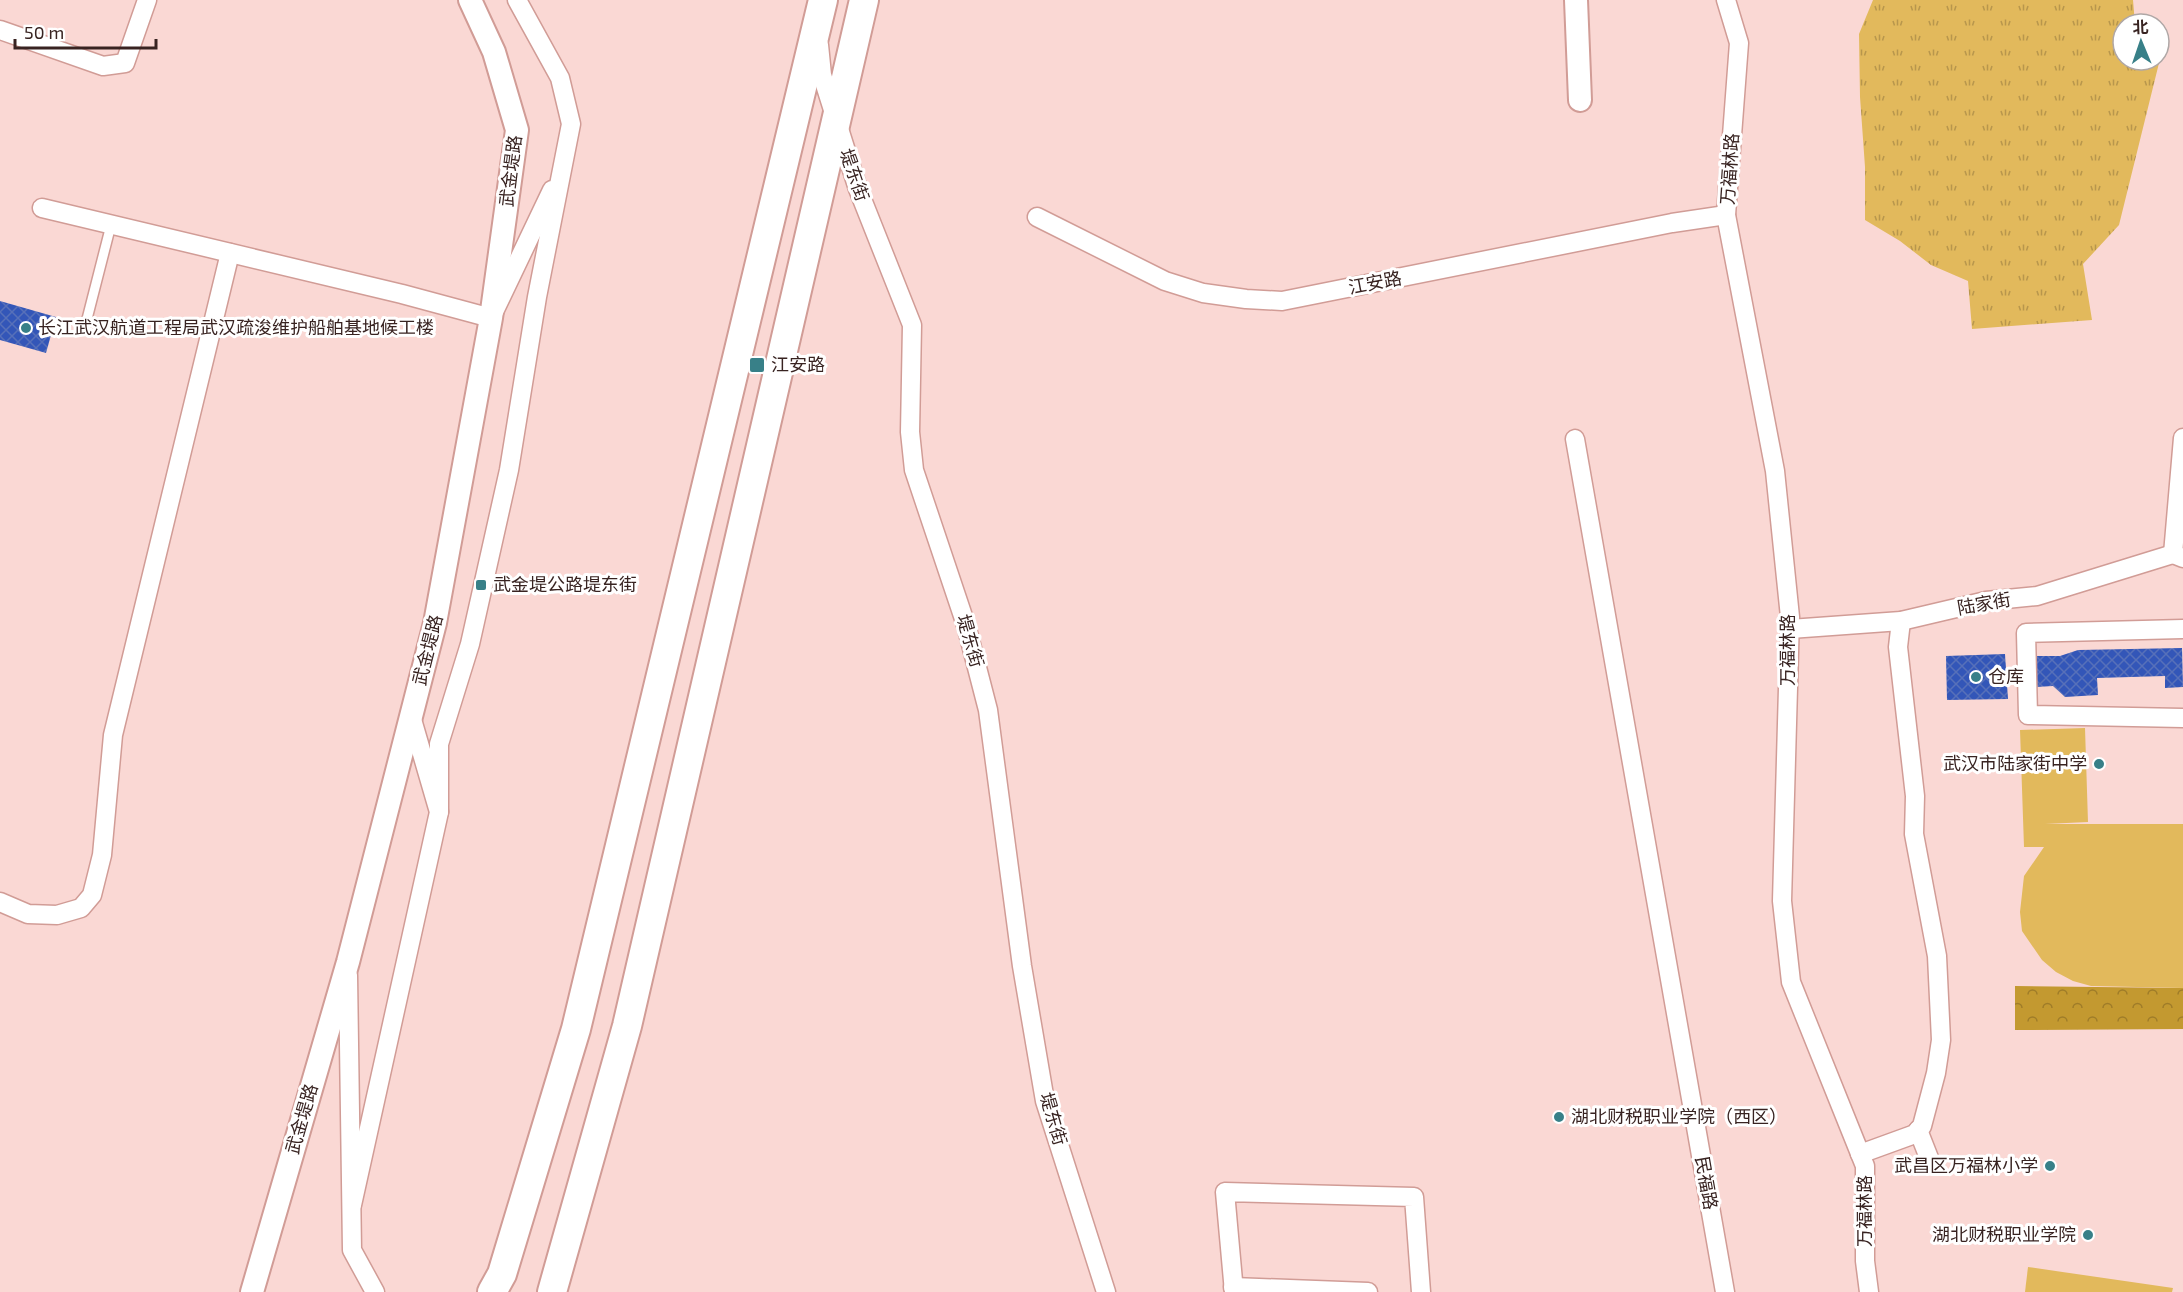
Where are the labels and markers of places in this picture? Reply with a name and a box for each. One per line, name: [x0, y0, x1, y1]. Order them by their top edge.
place label: 长江武汉航道工程局武汉疏浚维护船舶基地候工楼: [38, 316, 434, 338]
marker: 长江武汉航道工程局武汉疏浚维护船舶基地候工楼: [19, 321, 33, 335]
place label: 江安路: [771, 353, 825, 375]
marker: 江安路: [748, 356, 766, 374]
place label: 武金堤公路堤东街: [493, 573, 637, 595]
marker: 武金堤公路堤东街: [474, 578, 488, 592]
place label: 仓库: [1988, 665, 2024, 687]
marker: 仓库: [1969, 670, 1983, 684]
place label: 武汉市陆家街中学: [1943, 752, 2087, 774]
marker: 武汉市陆家街中学: [2092, 757, 2106, 771]
place label: 湖北财税职业学院（西区）: [1571, 1105, 1787, 1127]
marker: 湖北财税职业学院（西区）: [1552, 1110, 1566, 1124]
place label: 武昌区万福林小学: [1894, 1154, 2038, 1176]
marker: 武昌区万福林小学: [2043, 1159, 2057, 1173]
place label: 湖北财税职业学院: [1932, 1223, 2076, 1245]
marker: 湖北财税职业学院: [2081, 1228, 2095, 1242]

